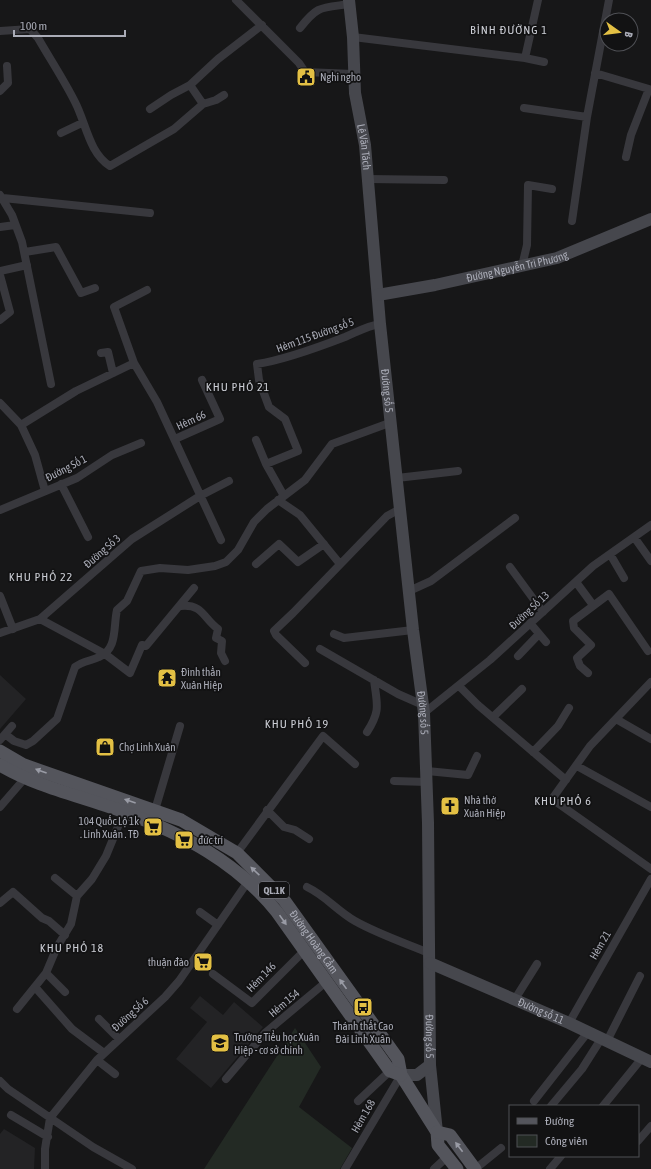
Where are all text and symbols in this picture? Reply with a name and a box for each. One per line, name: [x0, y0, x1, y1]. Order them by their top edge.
scale bar: [14, 12, 125, 38]
north arrow: [599, 12, 639, 52]
text: 100 m: [20, 19, 47, 33]
district label: BÌNH ĐƯỜNG 1: [470, 23, 548, 37]
text: B: [622, 30, 635, 39]
public building icon: Nghi ngho: [295, 66, 317, 88]
place label: Nghi ngho: [320, 71, 361, 83]
street label: Lê Văn Tách: [355, 123, 373, 170]
street label: Đường Nguyễn Tri Phương: [465, 248, 570, 284]
street label: Hẻm 115 Đường số 5: [275, 315, 355, 355]
street label: Đường số 5: [379, 368, 396, 413]
district label: KHU PHỐ 21: [206, 380, 270, 394]
street label: Hẻm 66: [174, 408, 208, 432]
street label: Đường Số 1: [43, 453, 89, 483]
street label: Đường Số 3: [81, 532, 123, 570]
district label: KHU PHỐ 22: [9, 570, 73, 584]
street label: Đường Số 13: [507, 589, 551, 631]
place label: Đình thần Xuân Hiệp: [181, 666, 222, 692]
temple icon: Đình thần Xuân Hiệp: [156, 667, 178, 689]
street label: Đường số 5: [415, 690, 431, 735]
district label: KHU PHỐ 19: [265, 717, 329, 731]
shop icon: Chợ Linh Xuân: [94, 736, 116, 758]
place label: Chợ Linh Xuân: [119, 741, 176, 754]
one-way arrow: [35, 768, 47, 774]
place label: Nhà thờ Xuân Hiệp: [464, 794, 505, 820]
district label: KHU PHỐ 6: [534, 794, 592, 808]
church icon: Nhà thờ Xuân Hiệp: [439, 795, 461, 817]
one-way arrow: [124, 798, 136, 804]
place label: 104 Quốc Lộ 1k . Linh Xuân . TĐ: [79, 815, 139, 840]
supermarket icon: 104 Quốc Lộ 1k . Linh Xuân . TĐ: [142, 816, 164, 838]
supermarket icon: đức trí: [173, 829, 195, 851]
place label: đức trí: [198, 834, 224, 846]
one-way arrow: [250, 866, 260, 876]
road number: QL.1K: [259, 882, 289, 898]
street label: Đường Hoàng Cầm: [287, 908, 341, 976]
one-way arrow: [279, 915, 287, 926]
street label: Hẻm 21: [587, 929, 613, 961]
district label: KHU PHỐ 18: [40, 941, 104, 955]
supermarket icon: thuận đào: [192, 951, 214, 973]
place label: thuận đào: [148, 956, 189, 969]
street label: Hẻm 146: [244, 960, 278, 994]
one-way arrow: [339, 978, 347, 989]
street label: Hẻm 154: [266, 987, 302, 1019]
street label: Đường Số 6: [109, 995, 151, 1033]
bus stop icon: Thánh thất Cao Đài Linh Xuân: [352, 996, 374, 1018]
street label: Đường số 11: [516, 996, 566, 1026]
street label: Đường số 5: [424, 1015, 436, 1059]
place label: Thánh thất Cao Đài Linh Xuân: [333, 1020, 393, 1045]
place label: Trường Tiểu học Xuân Hiệp - cơ sở chính: [234, 1030, 319, 1057]
school or university icon: Trường Tiểu học Xuân Hiệp - cơ sở chính: [209, 1032, 231, 1054]
street label: Hẻm 168: [349, 1097, 377, 1135]
legend: [509, 1105, 639, 1157]
text: Đường: [545, 1114, 575, 1128]
text: Công viên: [545, 1134, 588, 1148]
one-way arrow: [455, 1142, 463, 1152]

